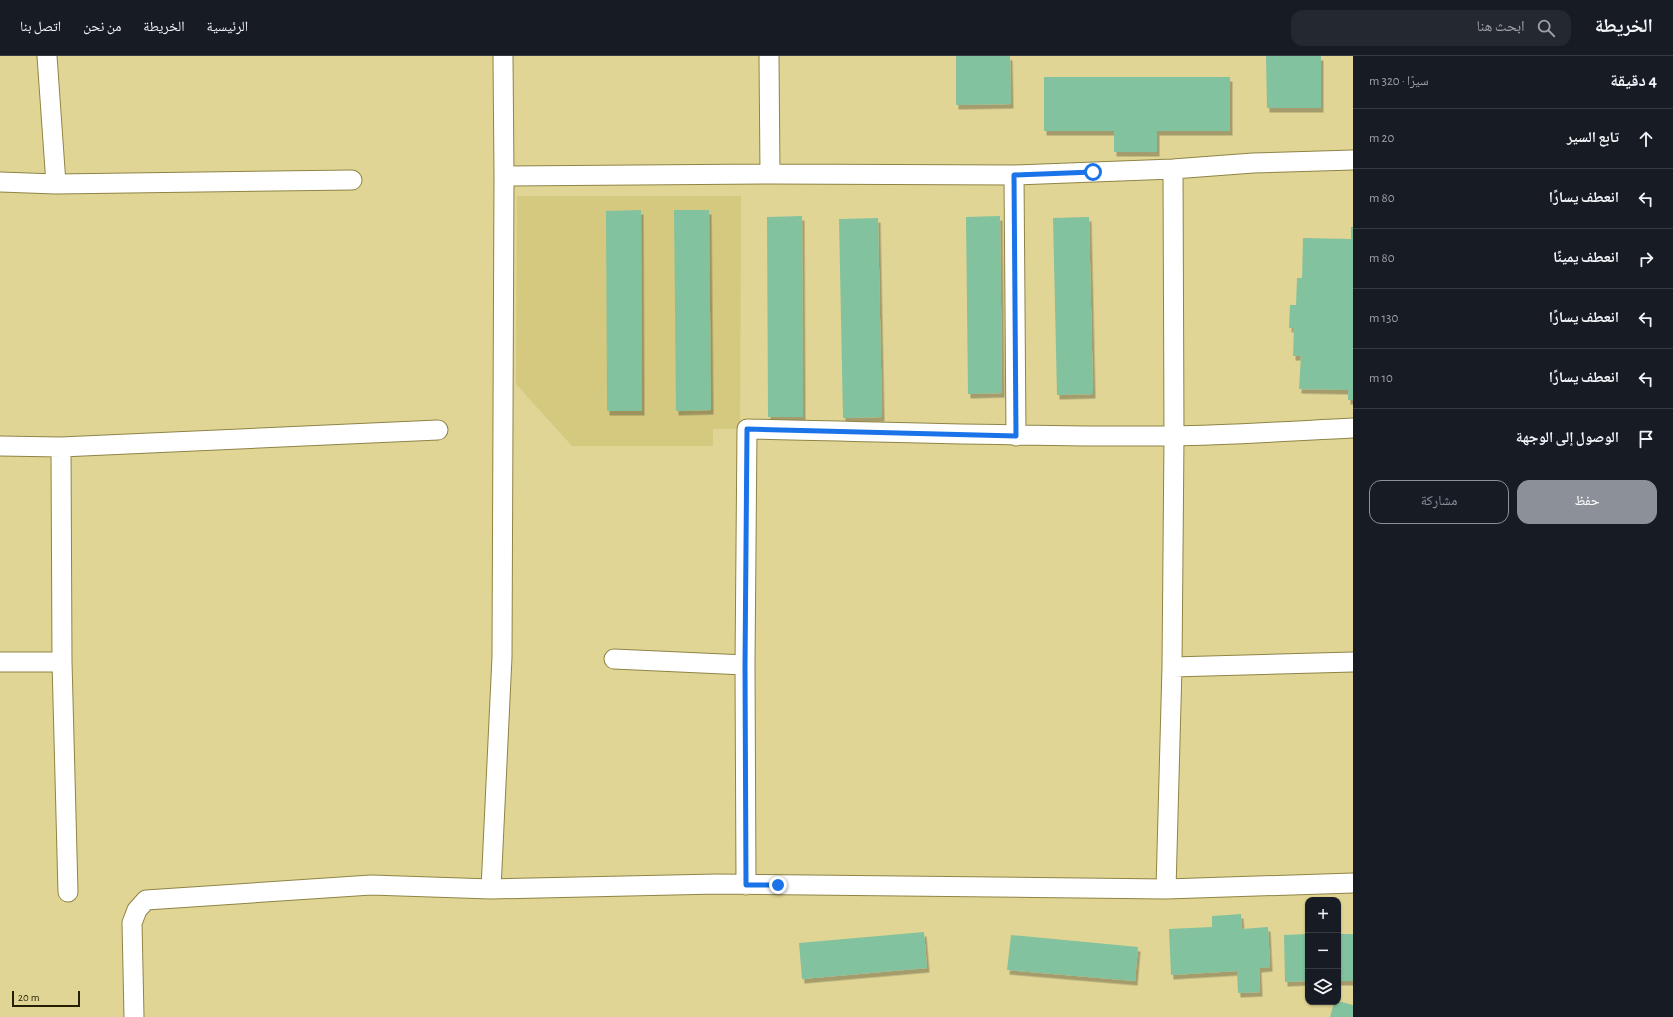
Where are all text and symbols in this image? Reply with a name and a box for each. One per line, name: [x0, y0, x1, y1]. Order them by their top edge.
search box: [1291, 10, 1571, 46]
icon: search: [1535, 17, 1557, 39]
text: الخريطة: [1595, 17, 1653, 36]
text: ابحث هنا: [1476, 19, 1525, 34]
text: اتصل بنا: [20, 20, 61, 34]
text: من نحن: [83, 20, 121, 34]
text: الخريطة: [143, 20, 185, 34]
text: الرئيسية: [207, 20, 248, 34]
text: 4 دقيقة: [1610, 72, 1657, 89]
text: سيرًا · 320 m: [1369, 75, 1429, 88]
icon: ahead: [1635, 128, 1657, 150]
text: تابع السير: [1567, 130, 1619, 145]
text: 20 m: [1369, 132, 1394, 145]
route start: [1084, 163, 1102, 181]
icon: left: [1635, 188, 1657, 210]
text: انعطف يسارًا: [1549, 190, 1619, 205]
text: 80 m: [1369, 192, 1395, 205]
icon: right: [1635, 248, 1657, 270]
text: انعطف يمينًا: [1553, 250, 1619, 265]
text: 80 m: [1369, 252, 1395, 265]
icon: left: [1635, 308, 1657, 330]
text: انعطف يسارًا: [1549, 310, 1619, 325]
text: 130 m: [1369, 312, 1398, 325]
icon: left: [1635, 368, 1657, 390]
text: انعطف يسارًا: [1549, 370, 1619, 385]
text: 10 m: [1369, 372, 1393, 385]
icon: arrive: [1635, 428, 1657, 450]
text: الوصول إلى الوجهة: [1516, 430, 1619, 445]
button: مشاركة: [1369, 480, 1509, 524]
button: حفظ: [1517, 480, 1657, 524]
route end: [769, 876, 787, 894]
map controls: [1305, 897, 1341, 1005]
button: +: [1305, 897, 1341, 933]
button: −: [1305, 933, 1341, 969]
button: layers: [1305, 969, 1341, 1005]
scale bar: [12, 989, 80, 1008]
text: 20 m: [18, 992, 39, 1003]

